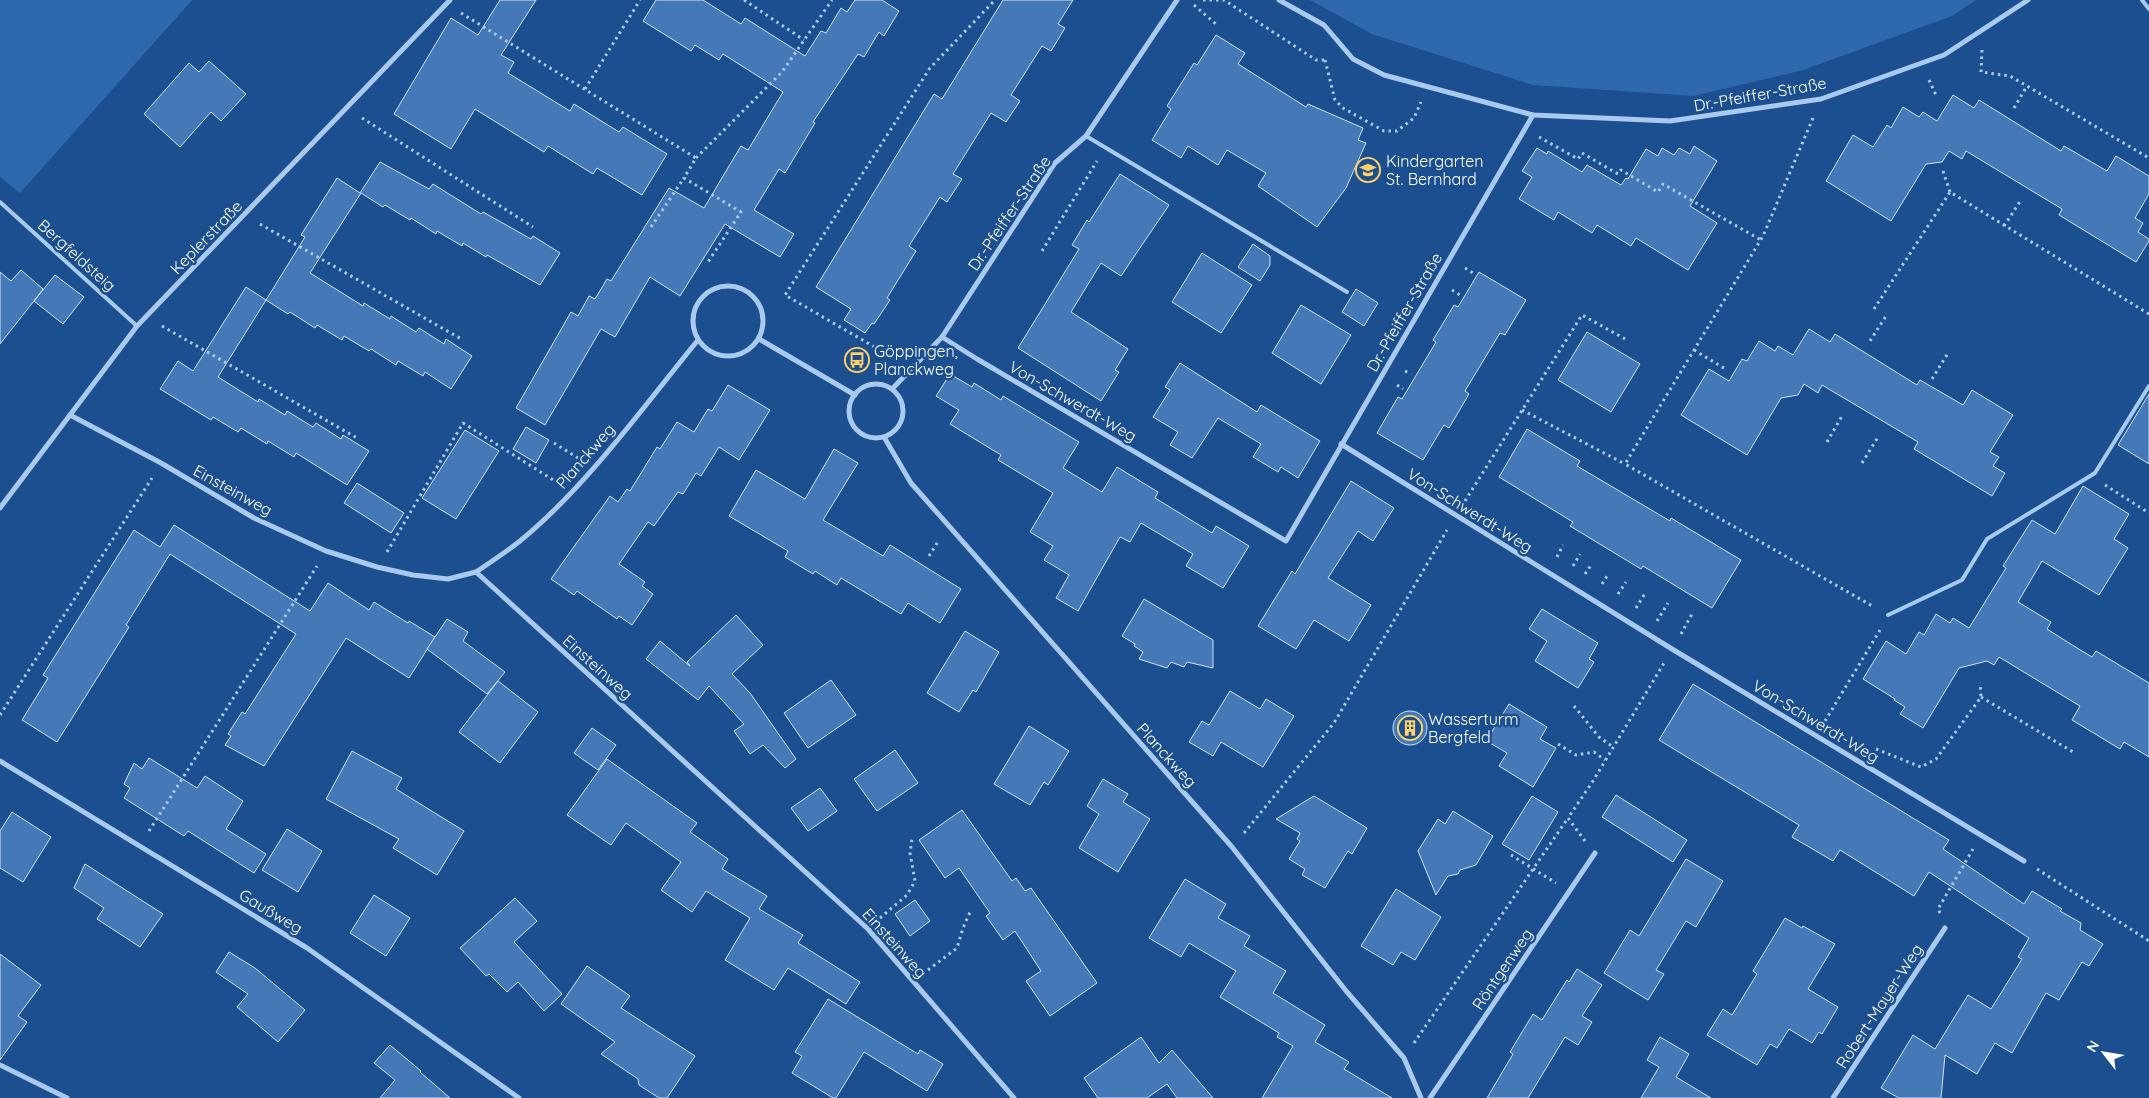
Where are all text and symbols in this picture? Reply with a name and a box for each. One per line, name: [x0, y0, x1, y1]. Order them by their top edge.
street label: Dr.-Pfeiffer-Straße: [1692, 73, 1828, 115]
place label: Kindergarten St. Bernhard: [1386, 151, 1484, 189]
street label: Dr.-Pfeiffer-Straße: [963, 152, 1055, 274]
school or university icon: Kindergarten St. Bernhard: [1355, 157, 1381, 183]
street label: Keplerstraße: [166, 196, 246, 278]
street label: Bergfeldsteig: [34, 215, 120, 295]
street label: Dr.-Pfeiffer-Straße: [1362, 249, 1446, 375]
place label: Göppingen, Planckweg: [874, 341, 958, 379]
bus stop icon: Göppingen, Planckweg: [844, 347, 870, 373]
street label: Von-Schwerdt-Weg: [1006, 356, 1140, 446]
street label: Planckweg: [551, 419, 619, 493]
street label: Einsteinweg: [190, 460, 276, 520]
street label: Von-Schwerdt-Weg: [1404, 463, 1536, 557]
street label: Einsteinweg: [559, 630, 637, 704]
street label: Von-Schwerdt-Weg: [1749, 675, 1883, 767]
place label: Wasserturm Bergfeld: [1428, 709, 1519, 747]
building icon: Wasserturm Bergfeld: [1397, 715, 1423, 741]
street label: Planckweg: [1133, 719, 1201, 791]
street label: Gaußweg: [236, 884, 306, 938]
street label: Einsteinweg: [858, 904, 932, 982]
street label: Röntgenweg: [1467, 924, 1537, 1014]
street label: Robert-Mayer-Weg: [1831, 940, 1927, 1072]
north arrow: [2079, 1028, 2129, 1078]
text: N: [2082, 1037, 2103, 1055]

